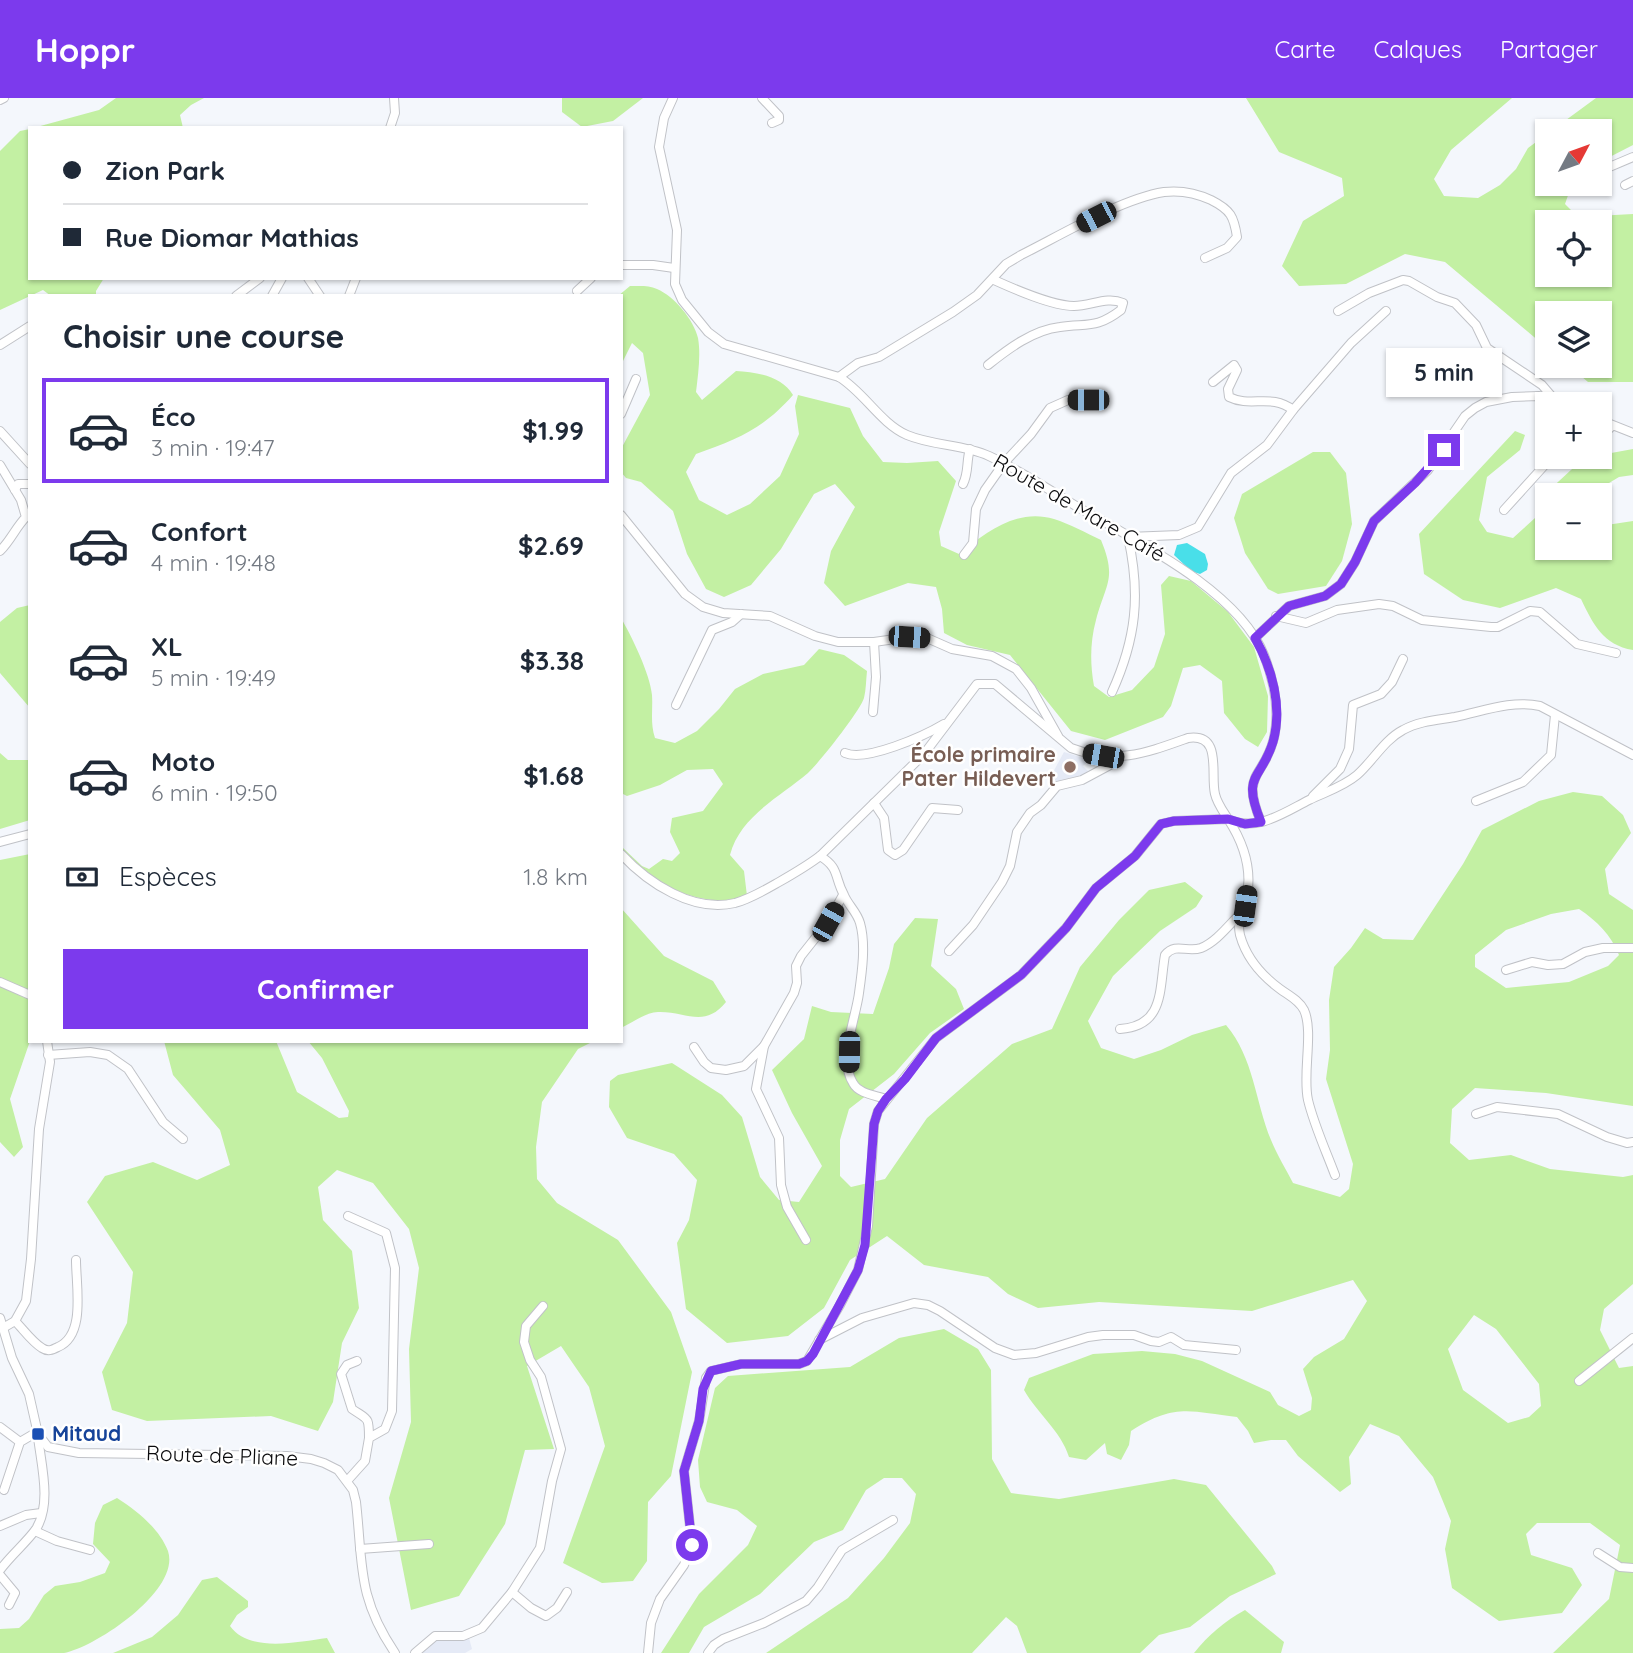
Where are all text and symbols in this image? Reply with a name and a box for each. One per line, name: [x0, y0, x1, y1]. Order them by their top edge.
text: Hoppr: [35, 29, 135, 70]
text: Carte: [1274, 34, 1336, 64]
text: Calques: [1374, 34, 1462, 64]
text: Partager: [1500, 34, 1598, 64]
north arrow: [1535, 119, 1612, 196]
map controls: [1535, 119, 1612, 560]
text: Zion Park: [105, 154, 225, 187]
car: [1073, 198, 1120, 236]
button: locate: [1535, 210, 1612, 287]
text: Rue Diomar Mathias: [105, 221, 359, 254]
button: layers: [1535, 301, 1612, 378]
text: Choisir une course: [63, 316, 344, 356]
callout: 5 min: [1386, 348, 1502, 398]
text: 5 min: [1414, 358, 1474, 387]
car: [1068, 390, 1110, 411]
button: +: [1535, 392, 1612, 469]
icon: car: [67, 399, 130, 462]
text: Éco: [151, 400, 196, 433]
text: $1.99: [522, 414, 584, 447]
text: 3 min · 19:47: [151, 433, 274, 462]
route end: [1428, 434, 1460, 466]
street label: Route de Mare Café: [989, 447, 1170, 567]
button: −: [1535, 483, 1612, 560]
icon: car: [67, 514, 130, 577]
text: Confort: [151, 515, 248, 548]
text: $2.69: [518, 529, 584, 562]
text: 4 min · 19:48: [151, 548, 276, 577]
car: [888, 625, 931, 649]
icon: car: [67, 629, 130, 692]
text: XL: [151, 630, 183, 663]
text: $3.38: [520, 644, 584, 677]
text: 5 min · 19:49: [151, 663, 276, 692]
place label: École primaire Pater Hildevert: [902, 741, 1056, 791]
car: [1081, 742, 1126, 770]
icon: car: [67, 744, 130, 807]
text: Moto: [151, 745, 215, 778]
text: $1.68: [523, 759, 584, 792]
marker: École primaire Pater Hildevert: [1062, 759, 1078, 775]
text: 6 min · 19:50: [151, 778, 278, 807]
icon: cash: [63, 858, 101, 896]
text: Espèces: [119, 860, 217, 893]
text: 1.8 km: [523, 862, 588, 891]
car: [1232, 884, 1259, 928]
car: [809, 899, 848, 945]
button: Confirmer: [63, 949, 588, 1029]
car: [839, 1031, 860, 1073]
place label: Mitaud: [52, 1420, 121, 1446]
marker: Mitaud: [30, 1426, 46, 1442]
street label: Route de Pliane: [146, 1439, 298, 1471]
route start: [676, 1529, 708, 1561]

